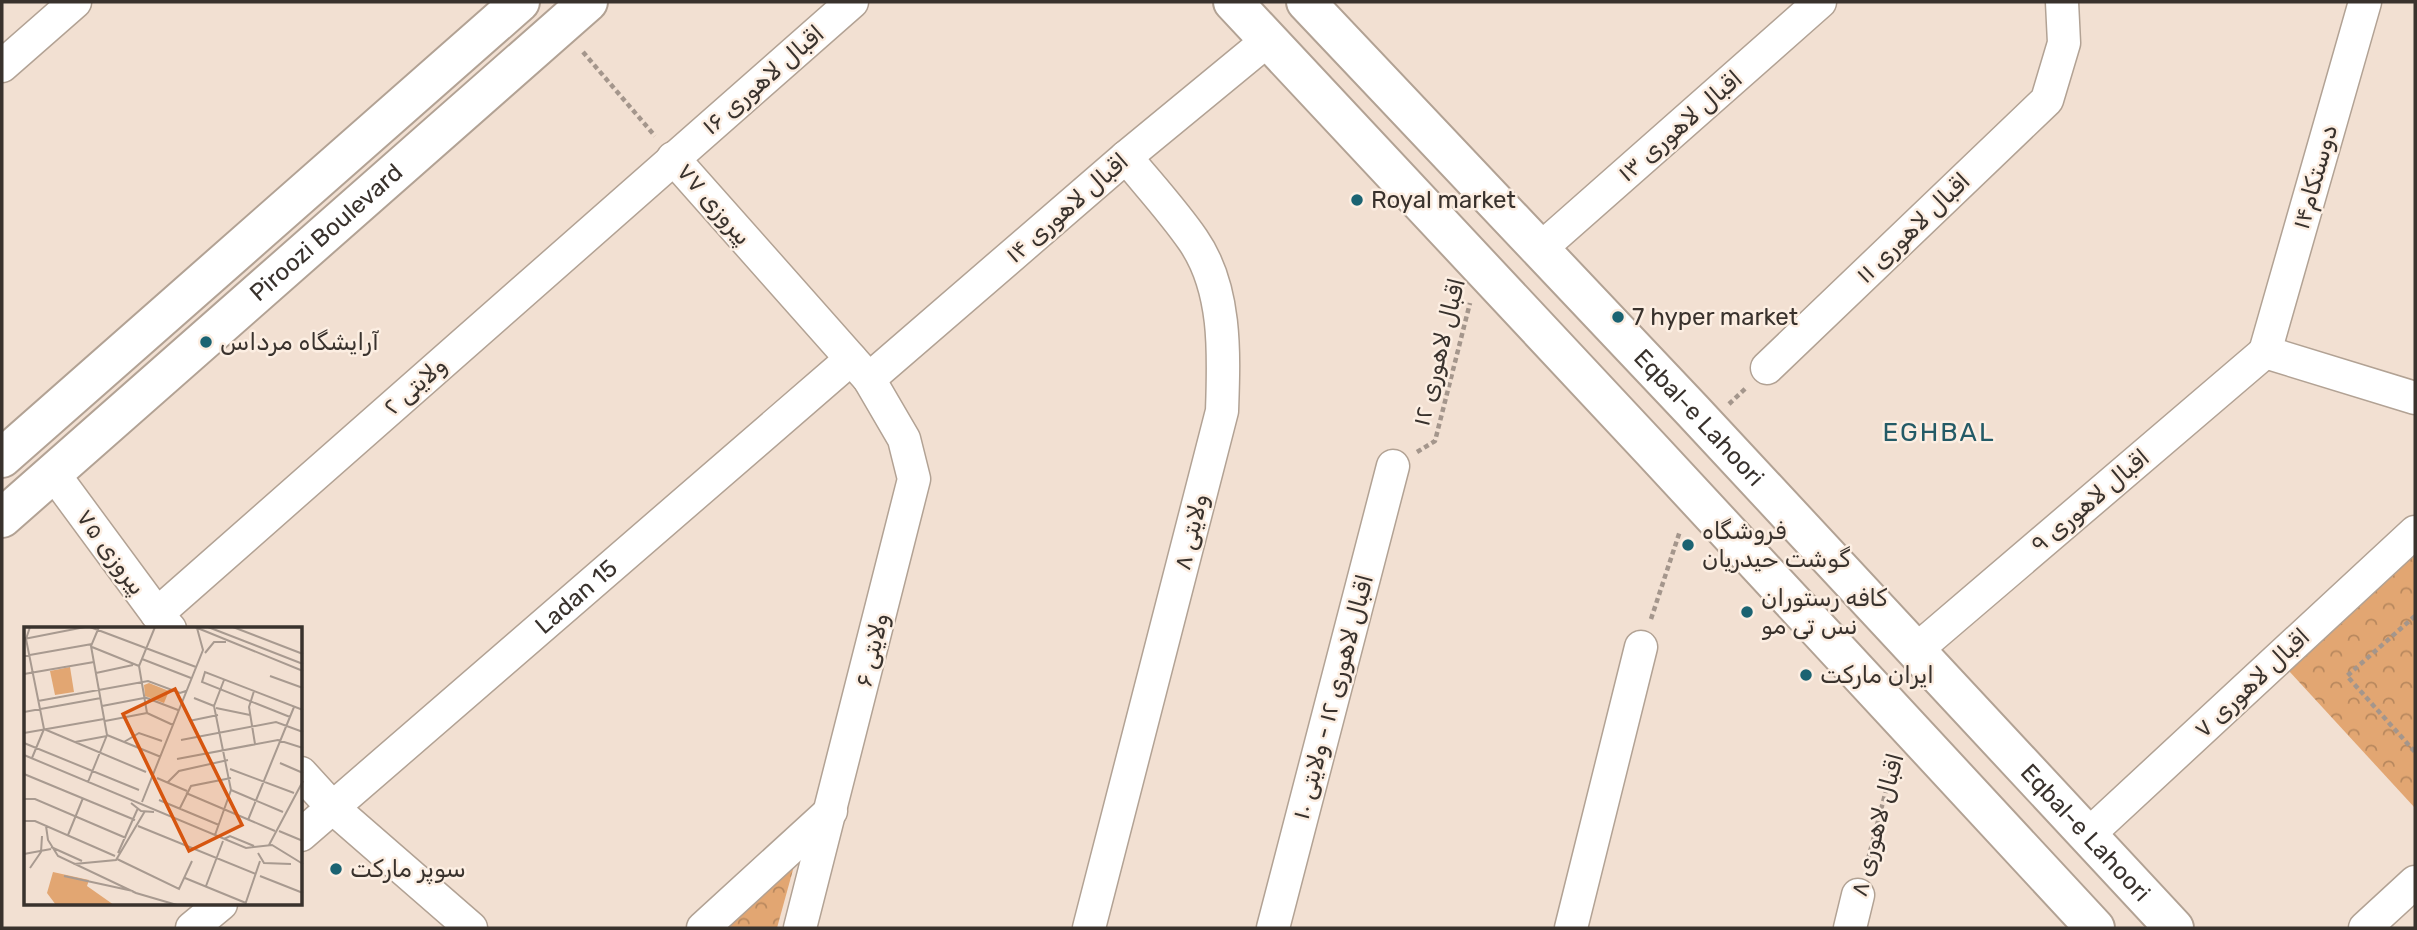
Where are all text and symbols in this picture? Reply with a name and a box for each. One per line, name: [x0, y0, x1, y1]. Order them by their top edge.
street label: اقبال لاهوری ۱۶: [696, 19, 830, 141]
street label: اقبال لاهوری ۱۳: [1612, 64, 1748, 188]
street label: دوستکام۱۴: [2287, 122, 2345, 233]
street label: اقبال لاهوری ۱۴: [1000, 147, 1134, 269]
street label: پیروزی ۷۷: [669, 157, 757, 252]
street label: Piroozi Boulevard: [244, 158, 408, 307]
street label: اقبال لاهوری ۱۱: [1850, 167, 1976, 289]
place label: Royal market: [1371, 186, 1516, 214]
marker: Royal market: [1349, 192, 1365, 208]
street label: اقبال لاهوری ۱۲: [1407, 275, 1471, 429]
place label: 7 hyper market: [1632, 303, 1798, 331]
marker: 7 hyper market: [1610, 309, 1626, 325]
place label: آرایشگاه مرداس: [220, 328, 379, 356]
marker: آرایشگاه مرداس: [198, 334, 214, 350]
street label: Eqbal-e Lahoori: [1628, 344, 1770, 492]
street label: ولایتی ۲: [378, 351, 452, 421]
district label: EGHBAL: [1882, 417, 1996, 448]
street label: اقبال لاهوری ۹: [2025, 443, 2155, 559]
street label: ولایتی ۸: [1168, 491, 1214, 573]
street label: پیروزی ۷۵: [69, 504, 151, 602]
place label: فروشگاه گوشت حیدریان: [1702, 517, 1850, 573]
marker: فروشگاه گوشت حیدریان: [1680, 537, 1696, 553]
street label: Ladan 15: [530, 554, 623, 640]
street label: اقبال لاهوری ۱۲ - ولایتی ۱۰: [1287, 571, 1379, 823]
place label: كافه رستوران نس تى مو: [1761, 584, 1887, 640]
marker: كافه رستوران نس تى مو: [1739, 604, 1755, 620]
street label: ولایتی ۶: [849, 610, 895, 690]
street label: اقبال لاهوری ۷: [2188, 622, 2316, 744]
inset map: [24, 627, 303, 906]
place label: ایران مارکت: [1820, 661, 1934, 689]
marker: ایران مارکت: [1798, 667, 1814, 683]
street label: اقبال لاهوری ۸: [1844, 750, 1910, 900]
street label: Eqbal-e Lahoori: [2015, 758, 2156, 907]
place label: سوپر مارکت: [350, 855, 466, 885]
marker: سوپر مارکت: [328, 861, 344, 877]

